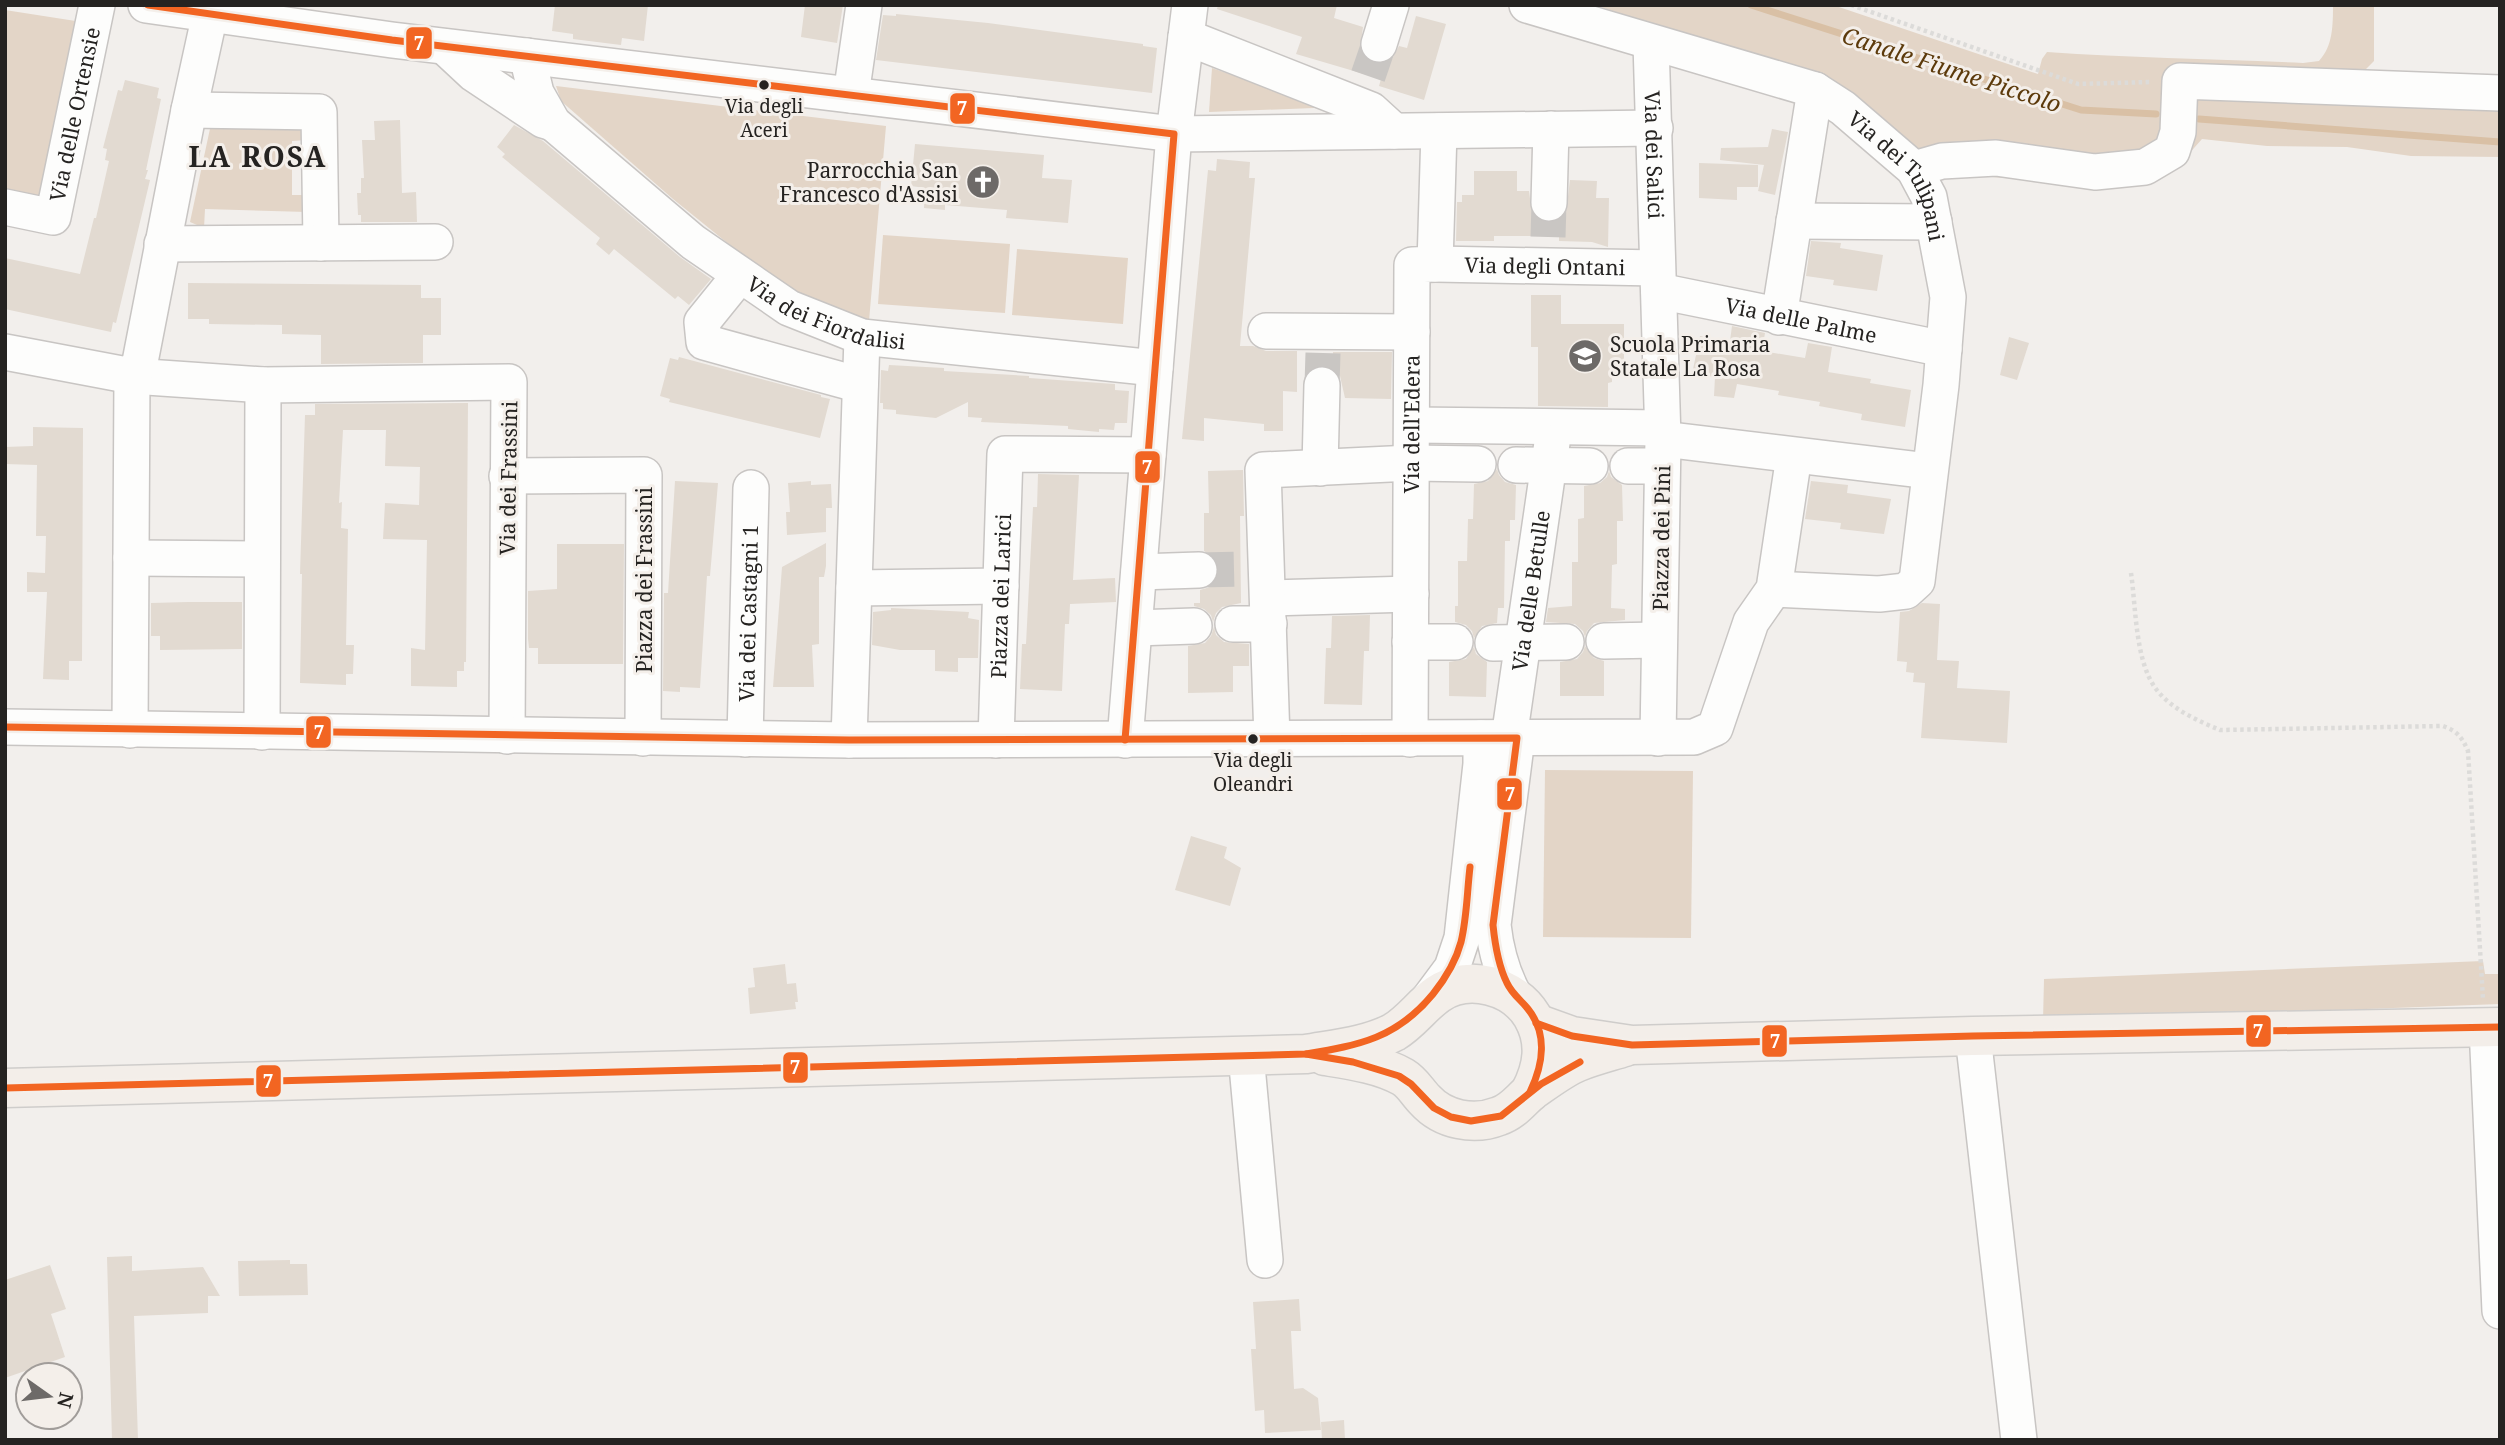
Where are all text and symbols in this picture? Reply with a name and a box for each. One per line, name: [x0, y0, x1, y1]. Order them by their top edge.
water label: Canale Fiume Piccolo: [1838, 18, 2066, 120]
street label: Via delle Ortensie: [43, 25, 106, 204]
line badge: 7: [405, 26, 433, 60]
text: 7: [414, 30, 424, 56]
marker: Via degli Aceri: [757, 78, 771, 92]
street label: Via dei Salici: [1638, 90, 1670, 220]
line badge: 7: [949, 92, 976, 125]
place label: Via degli Aceri: [725, 93, 803, 143]
text: 7: [957, 95, 967, 121]
street label: Via dei Tulipani: [1842, 104, 1951, 244]
district label: LA ROSA: [189, 137, 327, 175]
place label: Parrocchia San Francesco d'Assisi: [779, 156, 958, 208]
church icon: Parrocchia San Francesco d'Assisi: [964, 163, 1002, 201]
street label: Via degli Ontani: [1464, 251, 1626, 281]
street label: Via dei Fiordalisi: [742, 269, 907, 356]
street label: Via delle Palme: [1723, 291, 1879, 349]
place label: Scuola Primaria Statale La Rosa: [1610, 330, 1770, 382]
school or university icon: Scuola Primaria Statale La Rosa: [1566, 337, 1604, 375]
street label: Via dell'Edera: [1397, 355, 1426, 493]
street label: Via dei Frassini: [493, 400, 523, 555]
line badge: 7: [1134, 450, 1161, 484]
text: 7: [1142, 454, 1152, 480]
street label: Piazza dei Pini: [1646, 465, 1676, 611]
street label: Piazza dei Frassini: [630, 487, 658, 673]
street label: Via delle Betulle: [1505, 508, 1556, 673]
street label: Piazza dei Larici: [984, 513, 1017, 679]
street label: Via dei Castagni 1: [732, 524, 764, 702]
line badge: 7: [305, 715, 332, 749]
text: 7: [314, 719, 324, 745]
marker: Via degli Oleandri: [1246, 732, 1260, 746]
place label: Via degli Oleandri: [1213, 747, 1293, 797]
line badge: 7: [1496, 777, 1523, 811]
text: 7: [1505, 781, 1515, 807]
line badge: 7: [2245, 1014, 2272, 1048]
text: 7: [2253, 1018, 2263, 1044]
line badge: 7: [1761, 1024, 1788, 1058]
text: 7: [1770, 1028, 1780, 1054]
line badge: 7: [782, 1051, 809, 1084]
text: 7: [790, 1054, 800, 1080]
line badge: 7: [255, 1064, 282, 1098]
text: 7: [263, 1068, 273, 1094]
north arrow: [14, 1361, 84, 1431]
text: N: [51, 1390, 80, 1411]

